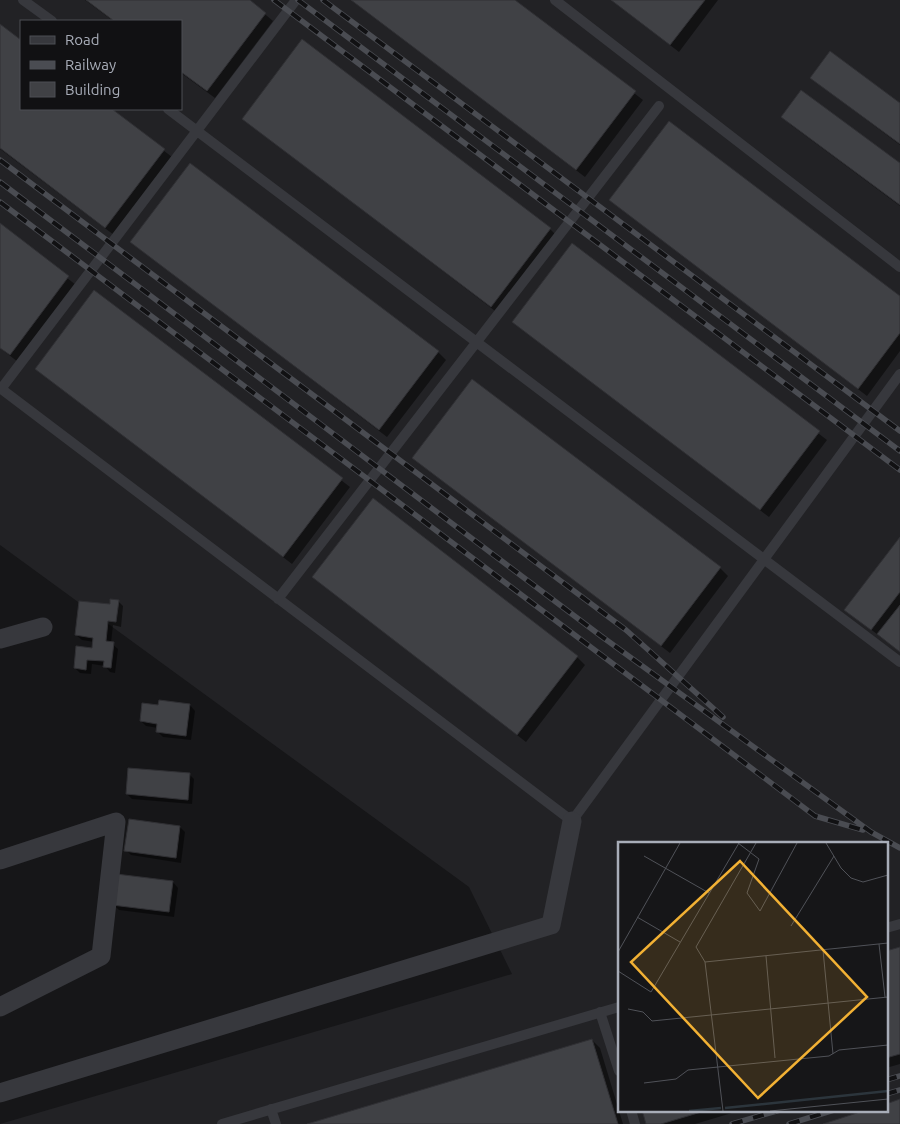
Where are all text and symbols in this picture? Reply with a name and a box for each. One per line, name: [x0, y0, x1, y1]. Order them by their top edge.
legend: [20, 20, 182, 110]
text: Road: [65, 31, 100, 48]
text: Railway: [65, 56, 116, 73]
text: Building: [65, 81, 120, 98]
inset map: [618, 842, 888, 1112]

